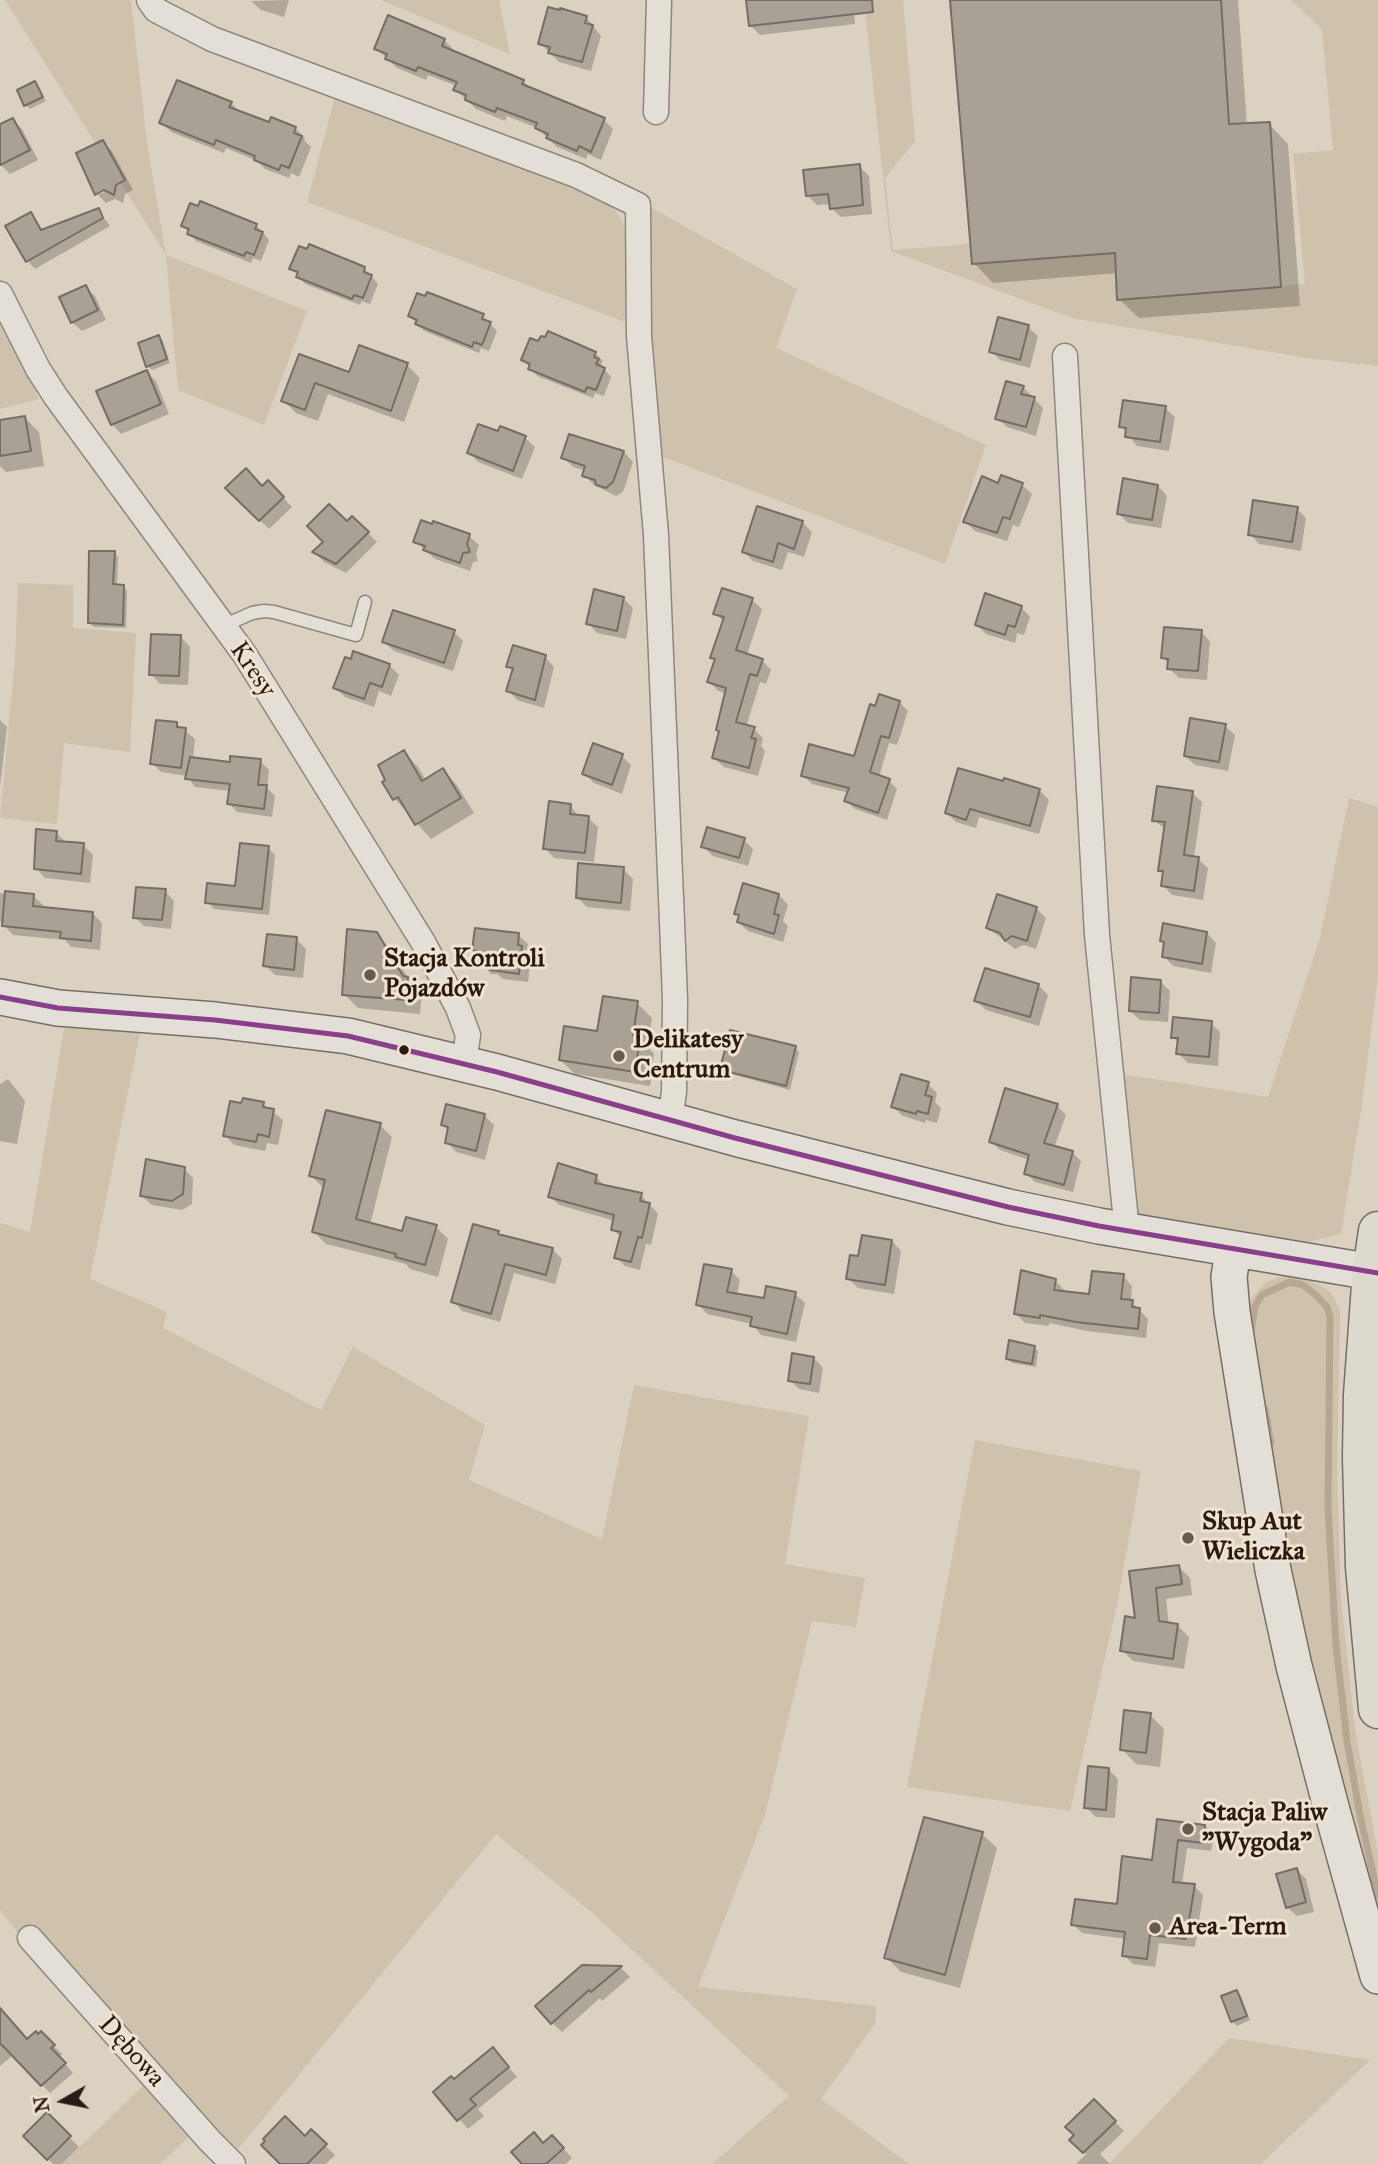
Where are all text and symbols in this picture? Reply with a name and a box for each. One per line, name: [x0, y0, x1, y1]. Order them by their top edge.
street label: Kresy: [222, 636, 282, 704]
place label: Stacja Kontroli Pojazdów: [384, 944, 545, 1006]
marker: Stacja Kontroli Pojazdów: [362, 967, 378, 983]
place label: Delikatesy Centrum: [633, 1025, 743, 1086]
unlabelled marker: [397, 1043, 411, 1057]
marker: Delikatesy Centrum: [611, 1048, 627, 1064]
place label: Skup Aut Wieliczka: [1202, 1507, 1305, 1568]
marker: Skup Aut Wieliczka: [1180, 1530, 1196, 1546]
place label: Stacja Paliw "Wygoda": [1202, 1798, 1327, 1860]
marker: Stacja Paliw "Wygoda": [1180, 1821, 1196, 1837]
place label: Area-Term: [1169, 1912, 1287, 1944]
marker: Area-Term: [1147, 1920, 1163, 1936]
street label: Dębowa: [91, 2010, 171, 2094]
north arrow: [28, 2066, 98, 2136]
text: N: [29, 2095, 54, 2114]

